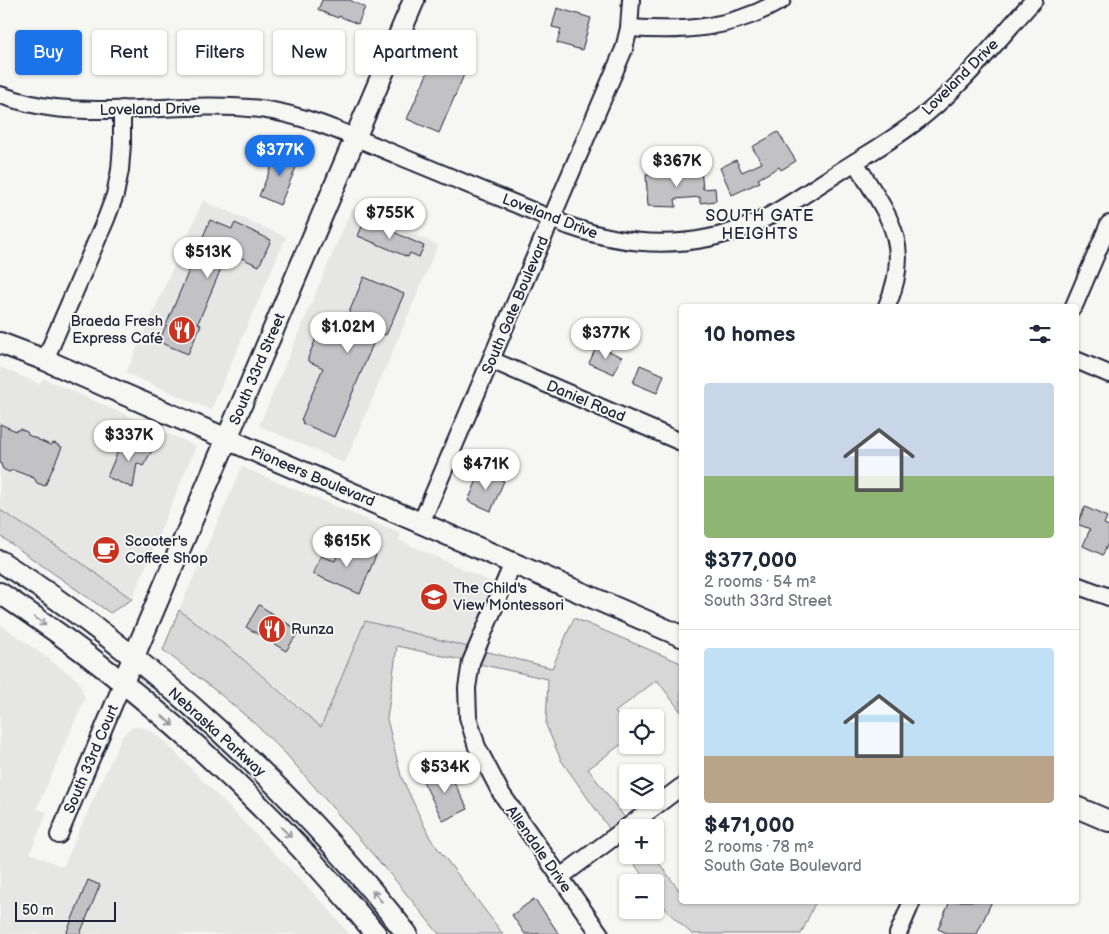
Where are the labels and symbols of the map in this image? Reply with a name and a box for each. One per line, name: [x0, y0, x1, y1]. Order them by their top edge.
street label: Loveland Drive: [918, 35, 1003, 120]
street label: Loveland Drive: [100, 99, 201, 120]
pin: $377K: [245, 134, 315, 177]
pin: $367K: [642, 146, 712, 188]
street label: Loveland Drive: [499, 190, 600, 243]
pin: $755K: [355, 198, 425, 240]
district label: SOUTH GATE HEIGHTS: [705, 207, 815, 244]
street label: South Gate Boulevard: [478, 233, 553, 377]
pin: $513K: [173, 236, 243, 279]
street label: South 33rd Street: [225, 310, 290, 428]
place label: Braeda Fresh Express Café: [70, 312, 163, 348]
pin: $1.02M: [307, 312, 389, 354]
restaurant icon: Braeda Fresh Express Café: [167, 315, 197, 345]
pin: $377K: [571, 318, 641, 360]
street label: Daniel Road: [544, 376, 628, 427]
pin: $337K: [94, 420, 164, 462]
street label: Pioneers Boulevard: [248, 442, 378, 511]
pin: $471K: [451, 448, 521, 491]
pin: $615K: [312, 526, 382, 568]
place label: Scooter's Coffee Shop: [125, 532, 208, 568]
cafe icon: Scooter's Coffee Shop: [91, 535, 121, 565]
place label: The Child's View Montessori: [453, 579, 564, 615]
school or university icon: The Child's View Montessori: [419, 582, 449, 612]
restaurant icon: Runza: [257, 614, 287, 644]
one-way arrow: [33, 616, 47, 626]
place label: Runza: [291, 620, 334, 639]
street label: Nebraska Parkway: [164, 684, 269, 781]
street label: South 33rd Court: [60, 701, 123, 817]
one-way arrow: [162, 715, 175, 727]
pin: $534K: [410, 752, 480, 794]
street label: Allendale Drive: [502, 802, 576, 896]
one-way arrow: [280, 826, 292, 838]
one-way arrow: [371, 890, 382, 903]
scale bar: [15, 899, 116, 922]

